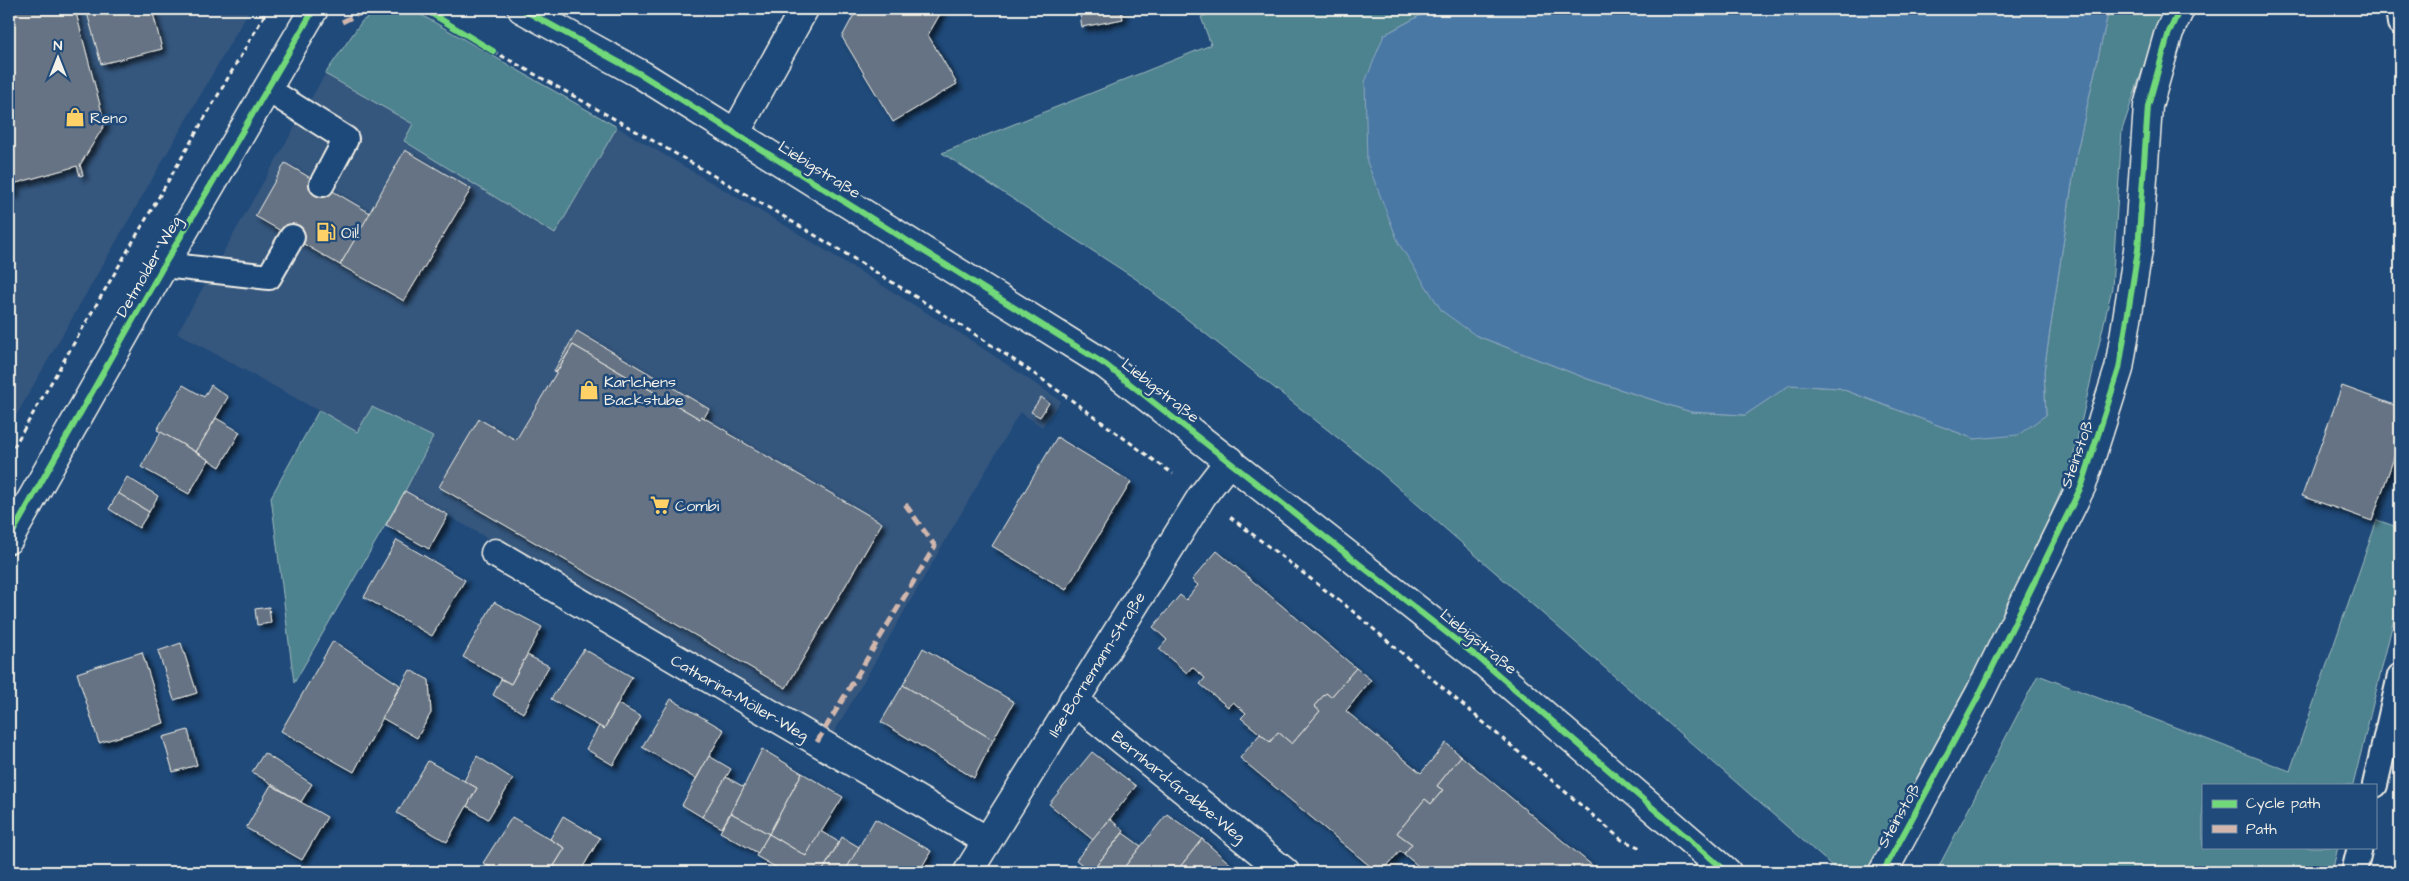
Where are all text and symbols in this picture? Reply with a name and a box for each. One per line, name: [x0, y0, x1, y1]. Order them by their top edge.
north arrow: [32, 32, 82, 82]
text: N: [54, 36, 63, 56]
shop icon: Reno: [64, 106, 86, 128]
place label: Reno: [90, 107, 127, 129]
street label: Liebigstraße: [774, 136, 865, 205]
street label: Detmolder Weg: [111, 212, 188, 322]
fuel station icon: Oil!: [315, 221, 337, 243]
place label: Oil!: [341, 222, 359, 244]
street label: Liebigstraße: [1116, 353, 1204, 429]
place label: Karlchens Backstube: [604, 371, 684, 411]
shop icon: Karlchens Backstube: [578, 379, 600, 401]
street label: Steinstoß: [2055, 417, 2099, 491]
supermarket icon: Combi: [649, 494, 671, 516]
place label: Combi: [675, 495, 720, 517]
street label: Ilse-Bornemann-Straße: [1043, 587, 1151, 741]
street label: Liebigstraße: [1435, 604, 1522, 681]
street label: Catharina-Möller-Weg: [666, 649, 813, 747]
street label: Bernhard-Grabbe-Weg: [1106, 726, 1250, 848]
street label: Steinstoß: [1872, 779, 1926, 852]
legend: [2202, 784, 2376, 848]
text: Cycle path: [2246, 793, 2321, 815]
text: Path: [2246, 819, 2277, 840]

